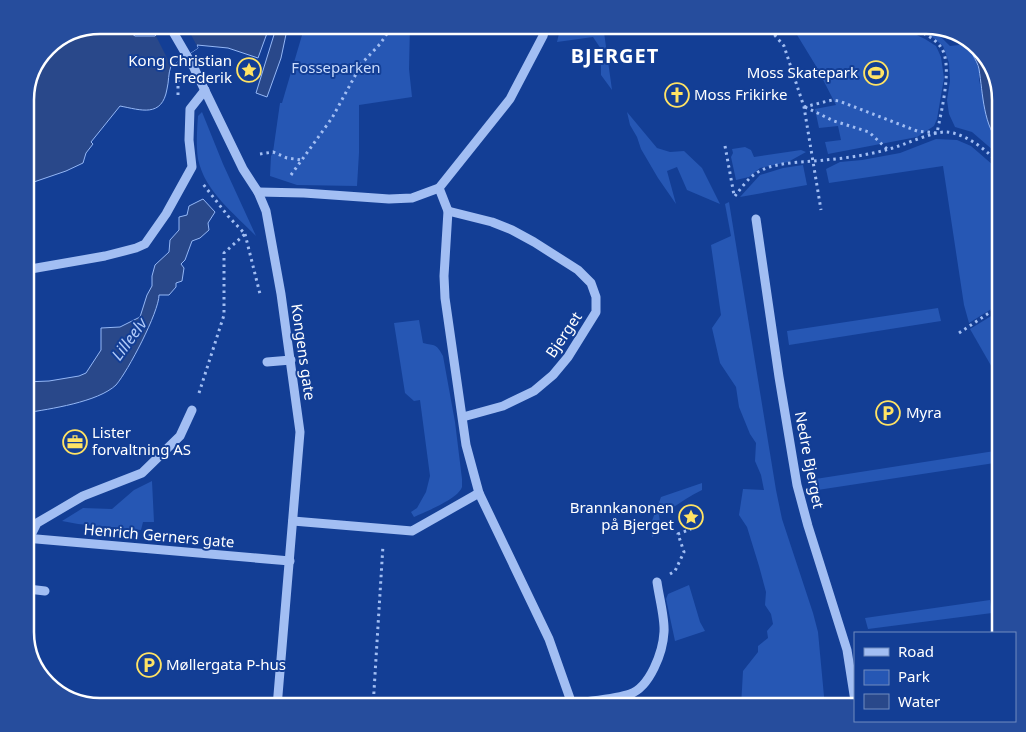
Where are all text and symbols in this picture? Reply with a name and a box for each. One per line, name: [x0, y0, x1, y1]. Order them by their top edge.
district label: BJERGET: [571, 42, 659, 69]
place label: Kong Christian Frederik: [128, 50, 232, 87]
place icon: Kong Christian Frederik: [236, 57, 262, 83]
park label: Fosseparken: [291, 57, 381, 77]
sports icon: Moss Skatepark: [863, 60, 889, 86]
place label: Moss Skatepark: [747, 62, 858, 82]
church icon: Moss Frikirke: [664, 82, 690, 108]
place label: Moss Frikirke: [694, 84, 787, 104]
street label: Kongens gate: [287, 302, 321, 401]
street label: Bjerget: [541, 307, 586, 361]
water label: Lilleelv: [106, 312, 153, 365]
parking icon: Myra: [875, 400, 901, 426]
place label: Myra: [906, 402, 942, 422]
street label: Nedre Bjerget: [791, 410, 829, 511]
place label: Lister forvaltning AS: [92, 422, 191, 459]
office icon: Lister forvaltning AS: [62, 429, 88, 455]
place label: Brannkanonen på Bjerget: [570, 497, 675, 534]
place icon: Brannkanonen på Bjerget: [678, 504, 704, 530]
street label: Henrich Gerners gate: [83, 518, 235, 552]
legend: [854, 632, 1016, 722]
text: Road: [898, 641, 934, 661]
parking icon: Møllergata P-hus: [136, 652, 162, 678]
place label: Møllergata P-hus: [166, 654, 286, 674]
text: Park: [898, 666, 930, 686]
text: Water: [898, 691, 940, 711]

